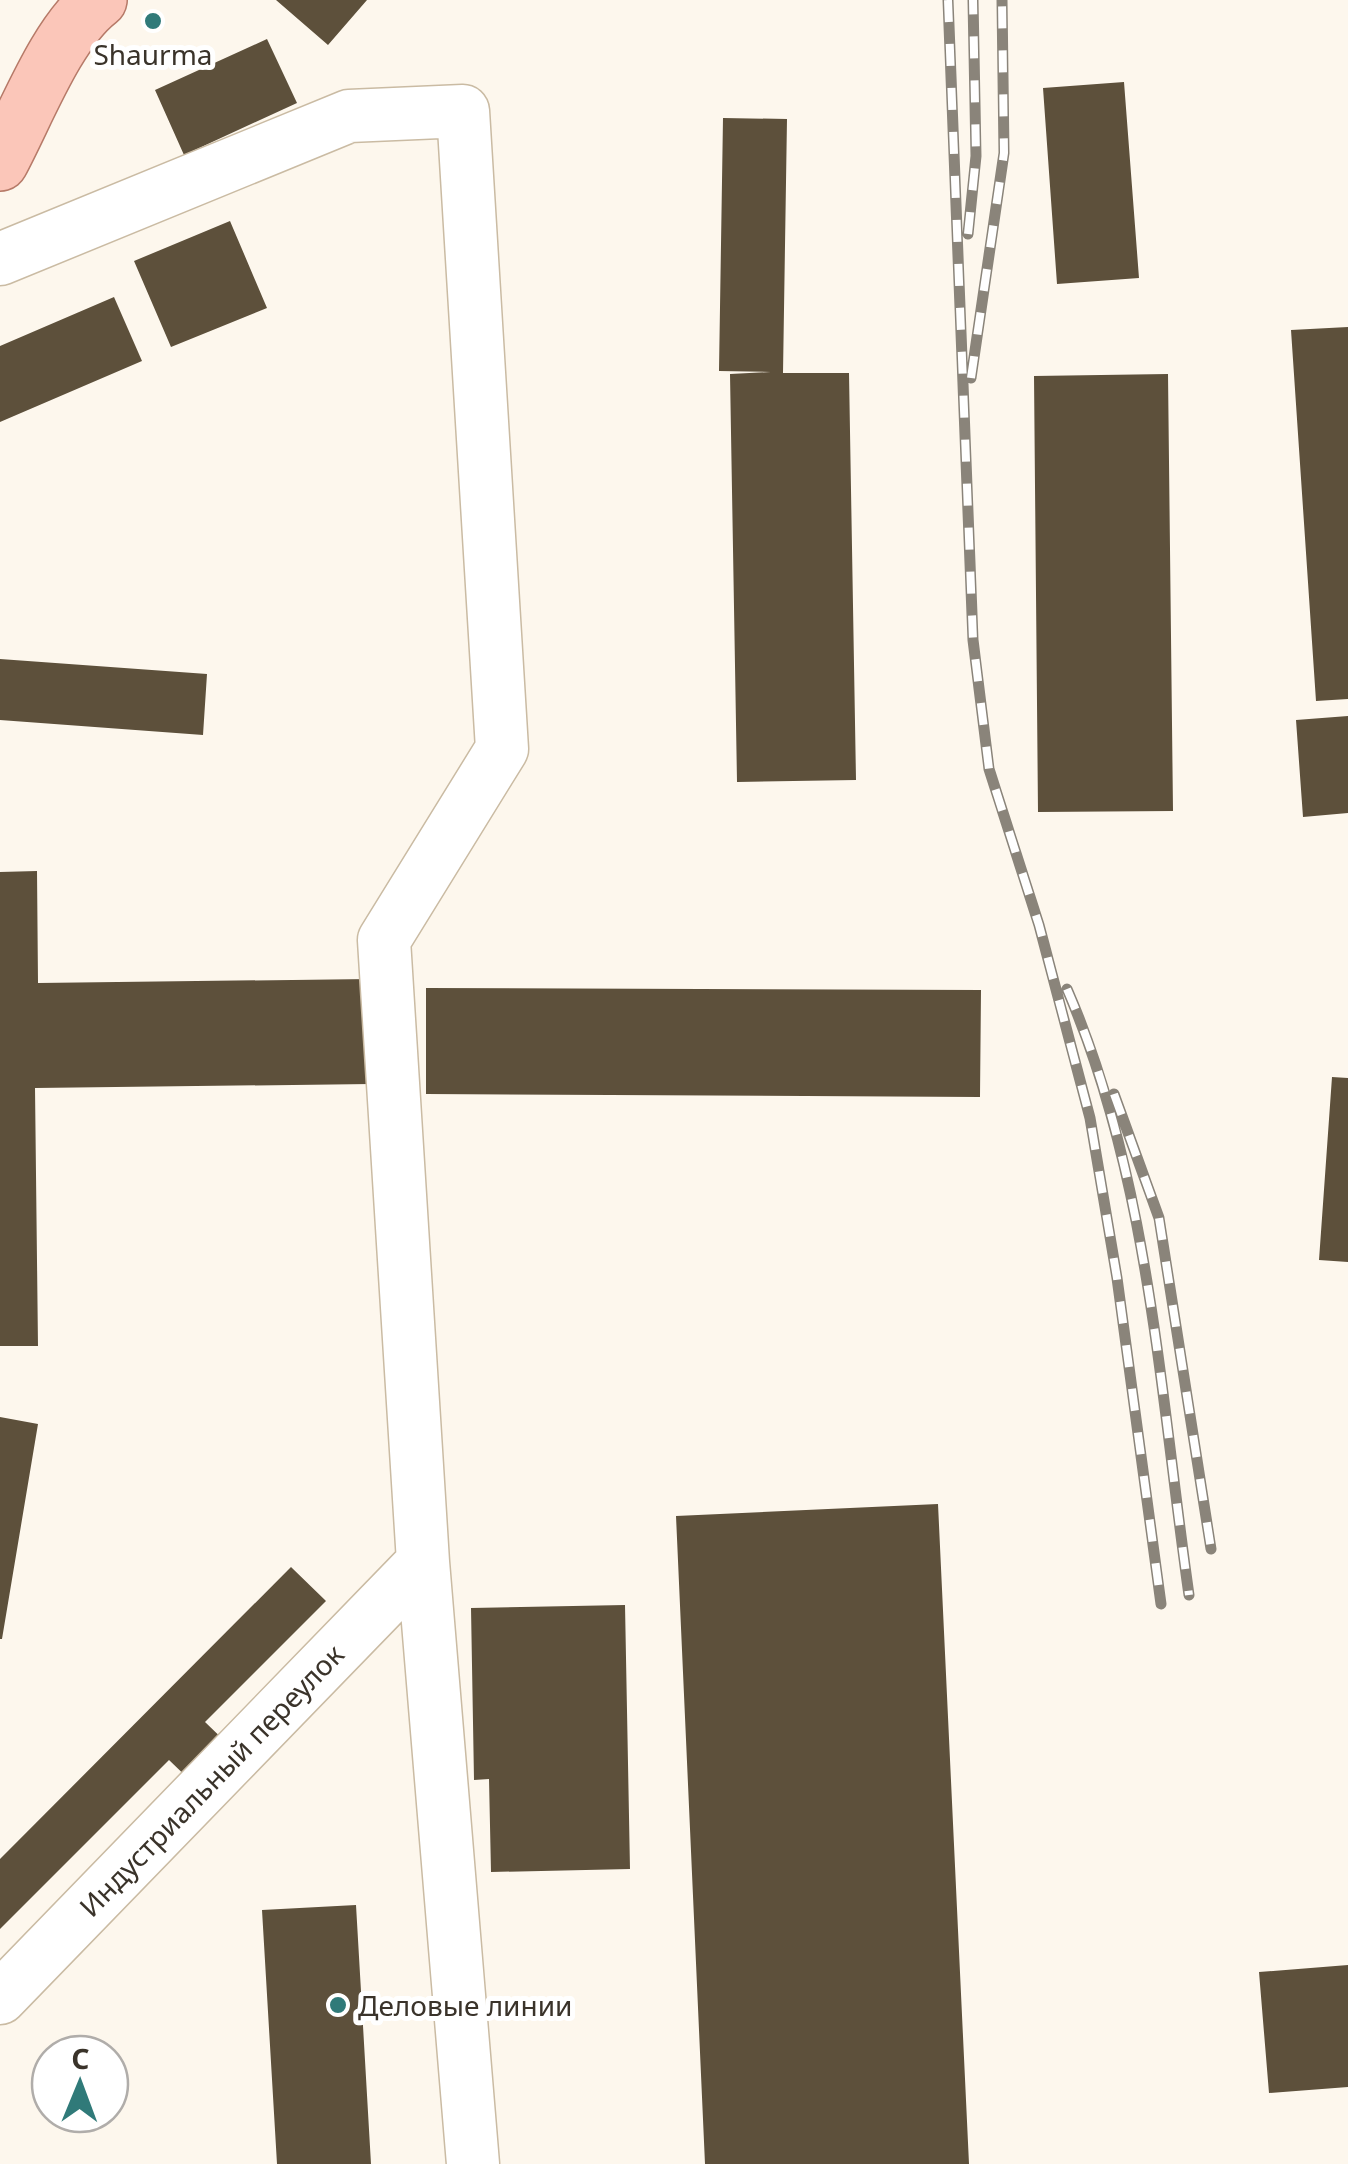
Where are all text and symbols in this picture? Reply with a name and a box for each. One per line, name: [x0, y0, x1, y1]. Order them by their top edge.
marker: Shaurma: [142, 10, 164, 32]
place label: Shaurma: [93, 35, 213, 73]
street label: Индустриальный переулок: [70, 1635, 352, 1925]
place label: Деловые линии: [358, 1986, 572, 2024]
marker: Деловые линии: [327, 1994, 349, 2016]
north arrow: [30, 2034, 130, 2134]
text: С: [71, 2039, 90, 2077]

